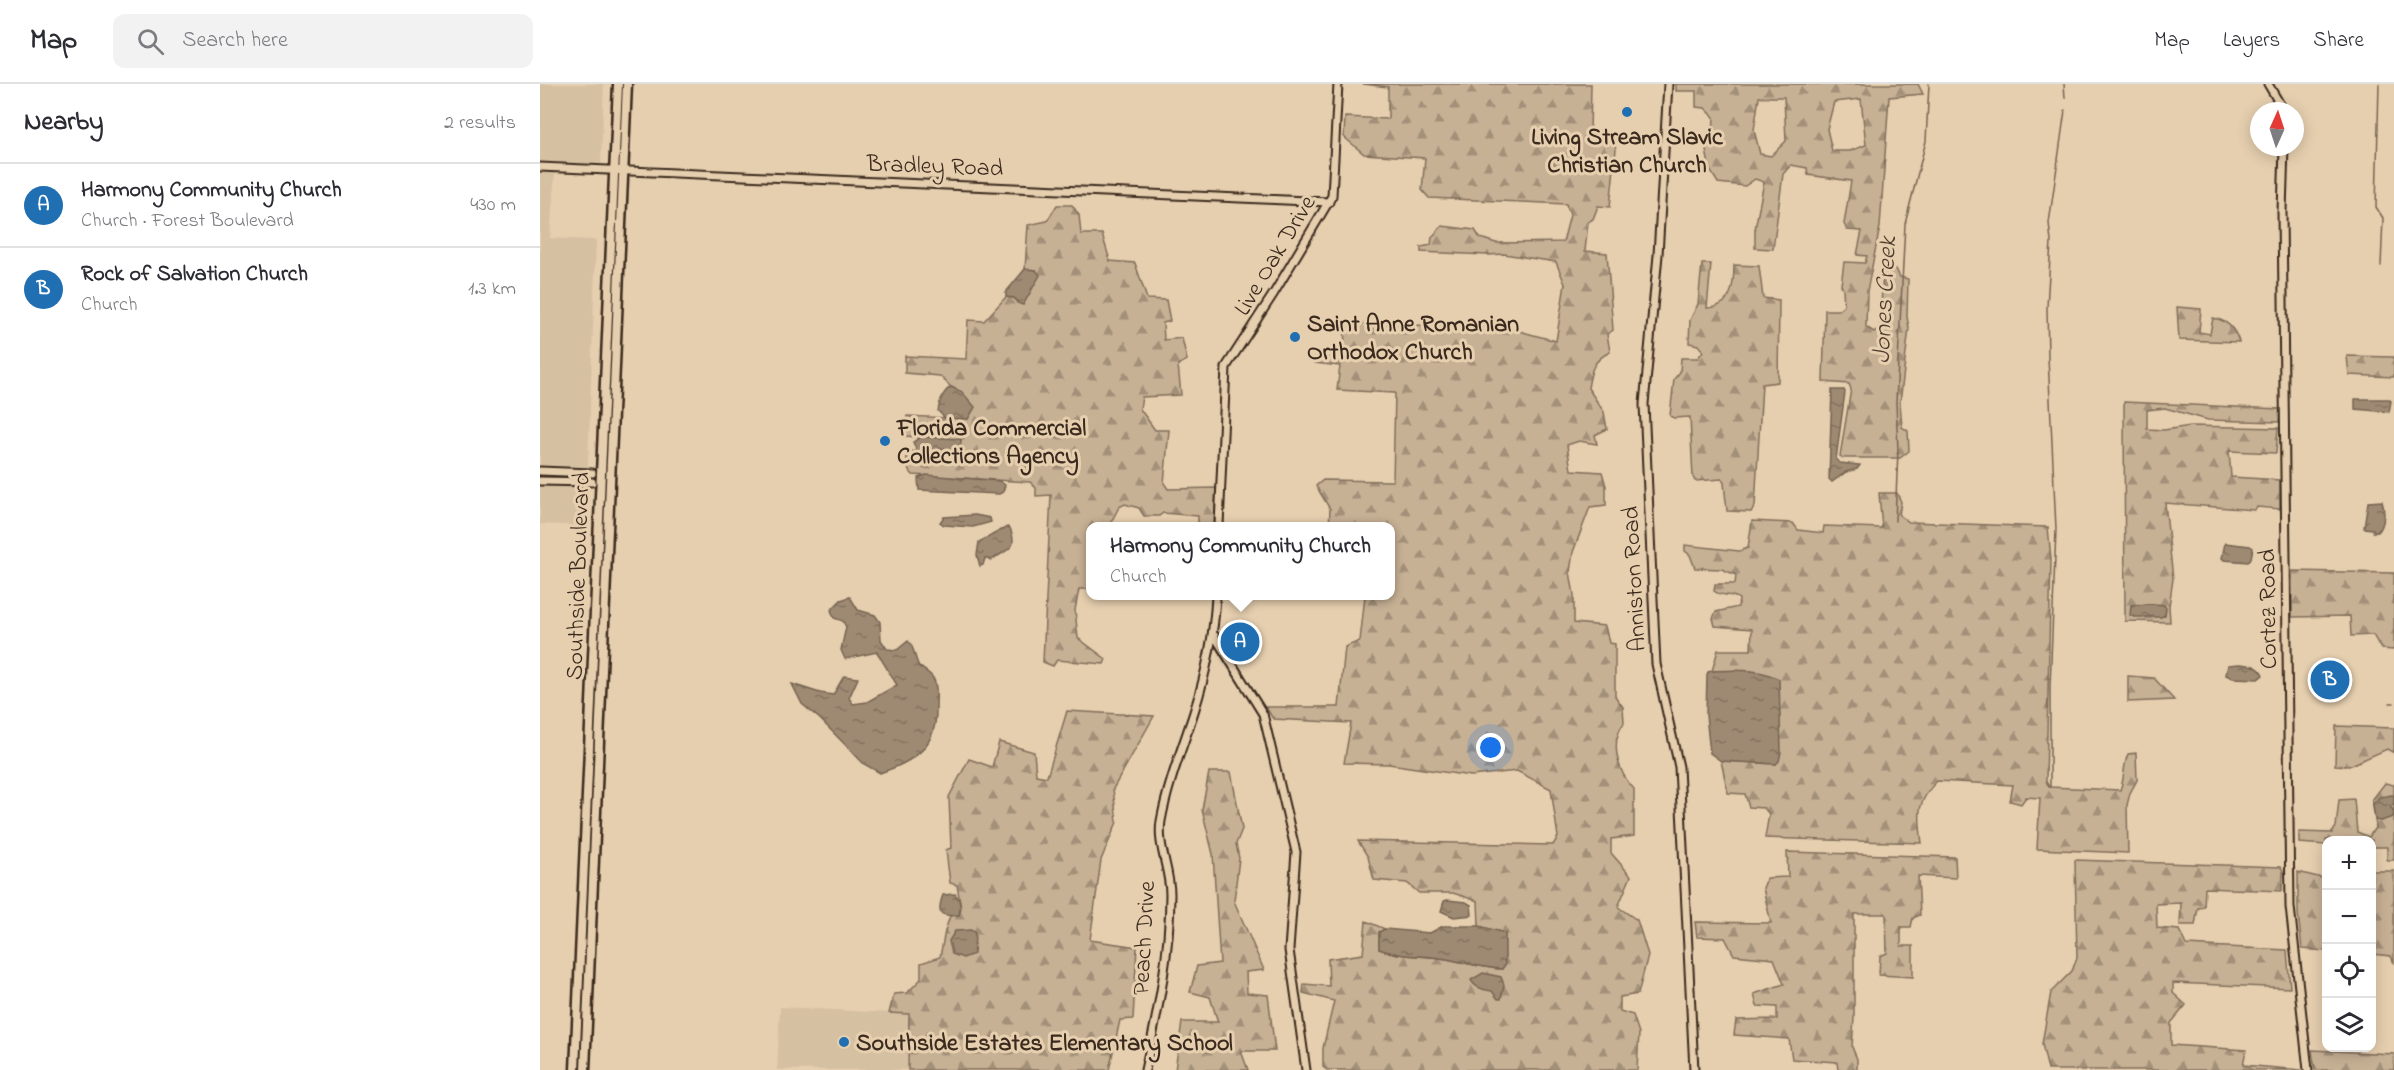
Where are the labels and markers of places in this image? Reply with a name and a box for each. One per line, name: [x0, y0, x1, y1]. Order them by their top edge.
marker: Living Stream Slavic Christian Church: [1620, 105, 1634, 119]
place label: Living Stream Slavic Christian Church: [1531, 121, 1724, 184]
place label: Saint Anne Romanian Orthodox Church: [1307, 308, 1519, 371]
marker: Saint Anne Romanian Orthodox Church: [1288, 330, 1302, 344]
place label: Florida Commercial Collections Agency: [896, 412, 1086, 476]
marker: Florida Commercial Collections Agency: [878, 434, 892, 448]
pin: A: [1220, 620, 1260, 664]
pin: B: [2310, 658, 2350, 702]
place label: Southside Estates Elementary School: [856, 1027, 1233, 1063]
marker: Southside Estates Elementary School: [837, 1035, 851, 1049]

